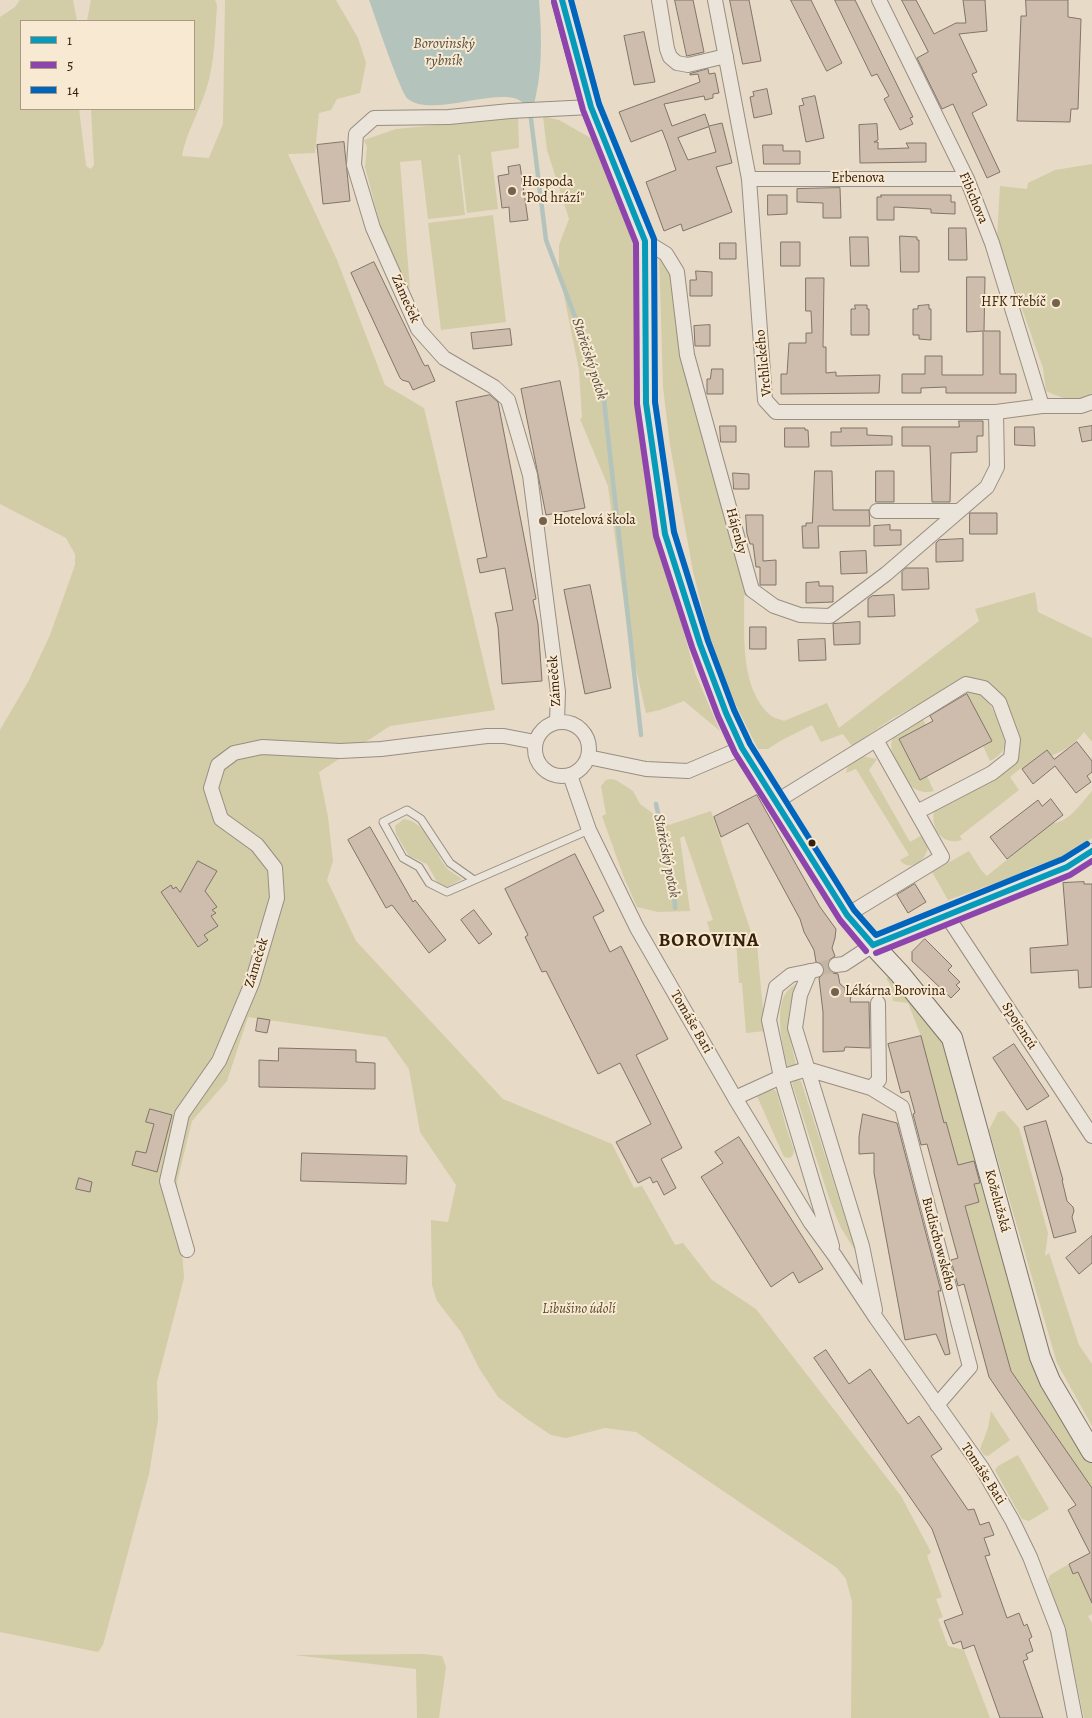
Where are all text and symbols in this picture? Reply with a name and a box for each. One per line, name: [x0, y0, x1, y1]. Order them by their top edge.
legend: [20, 20, 195, 110]
text: 1: [67, 30, 72, 50]
water label: Borovinský rybník: [413, 35, 475, 70]
text: 5: [67, 55, 73, 75]
text: 14: [67, 80, 79, 100]
street label: Fibichova: [955, 170, 991, 226]
street label: Erbenova: [831, 171, 885, 187]
place label: Hospoda "Pod hrází": [522, 175, 584, 208]
marker: Hospoda "Pod hrází": [506, 185, 518, 197]
street label: Zámeček: [387, 272, 423, 326]
place label: HFK Třebíč: [981, 295, 1046, 311]
marker: HFK Třebíč: [1050, 297, 1062, 309]
water label: Stařečský potok: [567, 316, 611, 402]
street label: Vrchlického: [752, 329, 776, 397]
street label: Hájenky: [722, 506, 750, 556]
place label: Hotelová škola: [553, 513, 636, 529]
marker: Hotelová škola: [537, 515, 549, 527]
street label: Zámeček: [545, 655, 565, 707]
water label: Stařečský potok: [649, 813, 683, 899]
unlabelled marker: [807, 838, 817, 848]
district label: BOROVINA: [657, 930, 761, 952]
street label: Zámeček: [241, 936, 273, 990]
place label: Lékárna Borovina: [845, 984, 945, 1000]
marker: Lékárna Borovina: [829, 986, 841, 998]
street label: Tomáše Bati: [666, 987, 716, 1057]
street label: Spojenců: [998, 999, 1040, 1053]
street label: Koželužská: [981, 1168, 1013, 1234]
street label: Budischowského: [917, 1195, 959, 1293]
park label: Libušino údolí: [542, 1302, 616, 1318]
street label: Tomáše Bati: [957, 1440, 1009, 1508]

